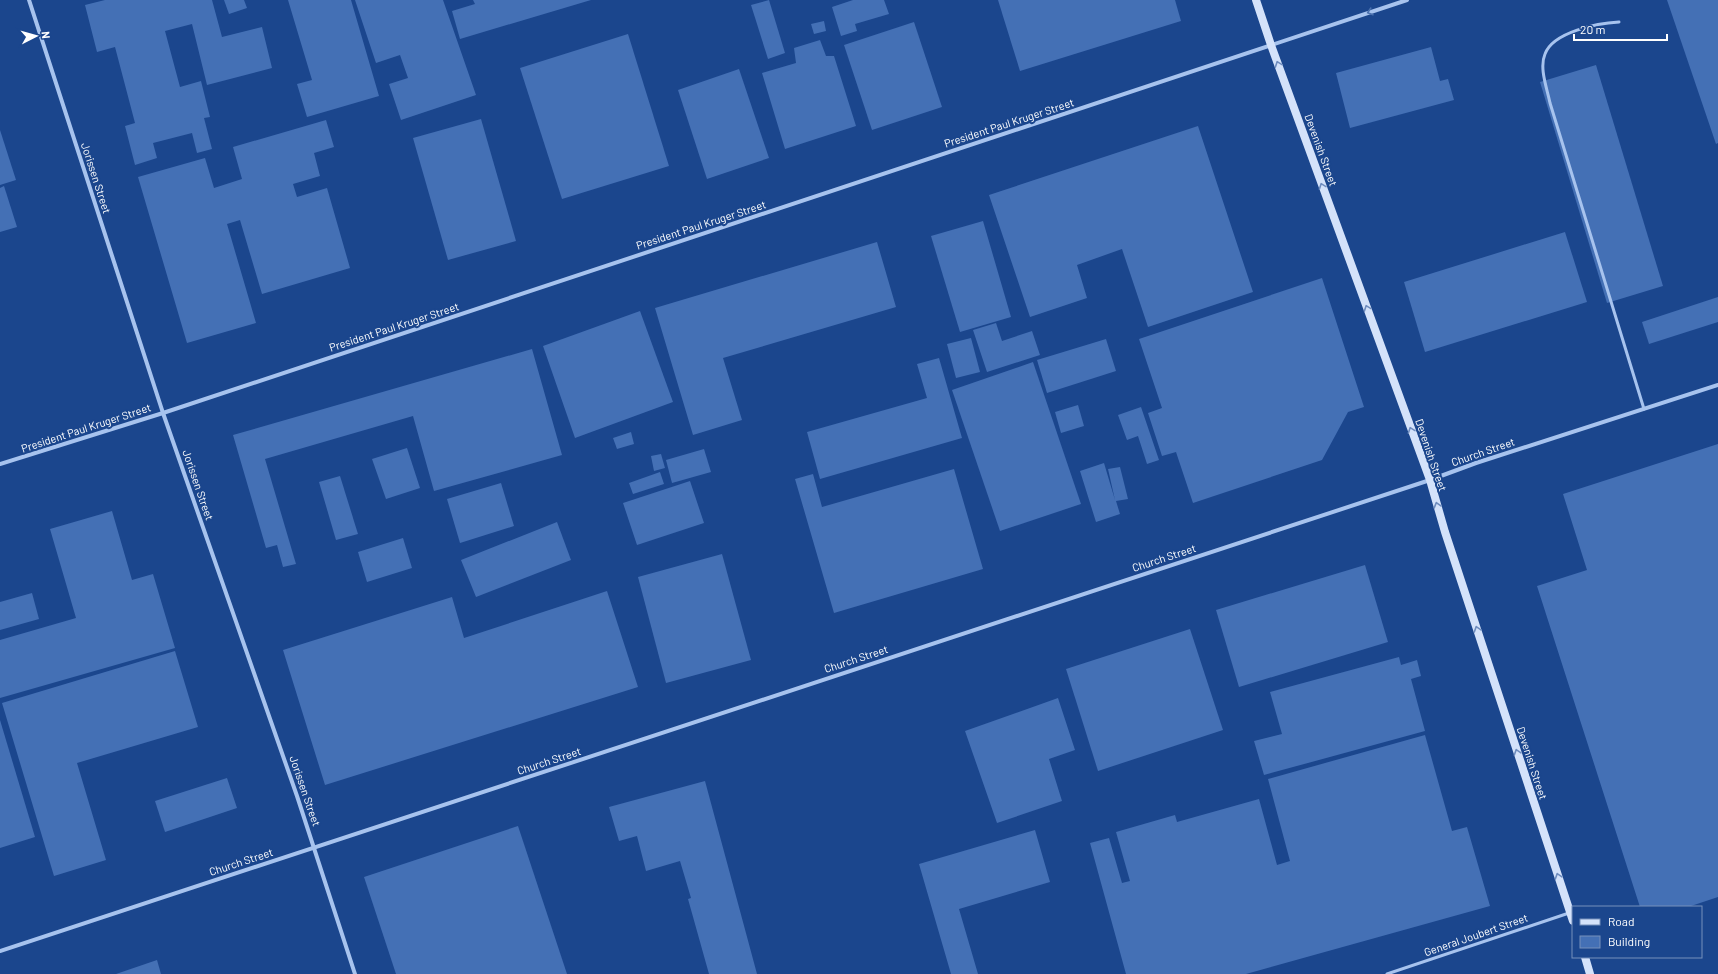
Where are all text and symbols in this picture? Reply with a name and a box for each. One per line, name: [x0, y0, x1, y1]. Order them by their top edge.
one-way arrow: [1367, 7, 1374, 16]
north arrow: [16, 16, 56, 56]
scale bar: [1574, 16, 1667, 42]
text: 20 m: [1580, 22, 1606, 36]
text: N: [40, 31, 53, 39]
one-way arrow: [1274, 60, 1282, 67]
street label: President Paul Kruger Street: [942, 95, 1075, 150]
street label: Devenish Street: [1302, 112, 1341, 188]
street label: Jorissen Street: [79, 141, 114, 215]
one-way arrow: [1319, 183, 1327, 190]
street label: President Paul Kruger Street: [634, 197, 767, 252]
street label: President Paul Kruger Street: [327, 299, 460, 354]
one-way arrow: [1363, 305, 1371, 312]
street label: President Paul Kruger Street: [19, 400, 152, 455]
street label: Devenish Street: [1413, 417, 1450, 493]
one-way arrow: [1407, 427, 1416, 434]
street label: Church Street: [1449, 435, 1516, 468]
street label: Jorissen Street: [180, 448, 217, 522]
one-way arrow: [1433, 502, 1442, 509]
street label: Church Street: [1130, 541, 1197, 574]
one-way arrow: [1473, 625, 1481, 632]
street label: Church Street: [822, 642, 889, 675]
street label: Devenish Street: [1515, 725, 1550, 801]
street label: Church Street: [515, 744, 582, 777]
one-way arrow: [1513, 749, 1522, 756]
street label: Jorissen Street: [287, 754, 324, 828]
street label: Church Street: [207, 845, 274, 878]
one-way arrow: [1554, 872, 1563, 879]
legend: [1572, 906, 1702, 958]
street label: General Joubert Street: [1422, 911, 1530, 958]
text: Road: [1608, 914, 1635, 928]
text: Building: [1608, 934, 1650, 948]

